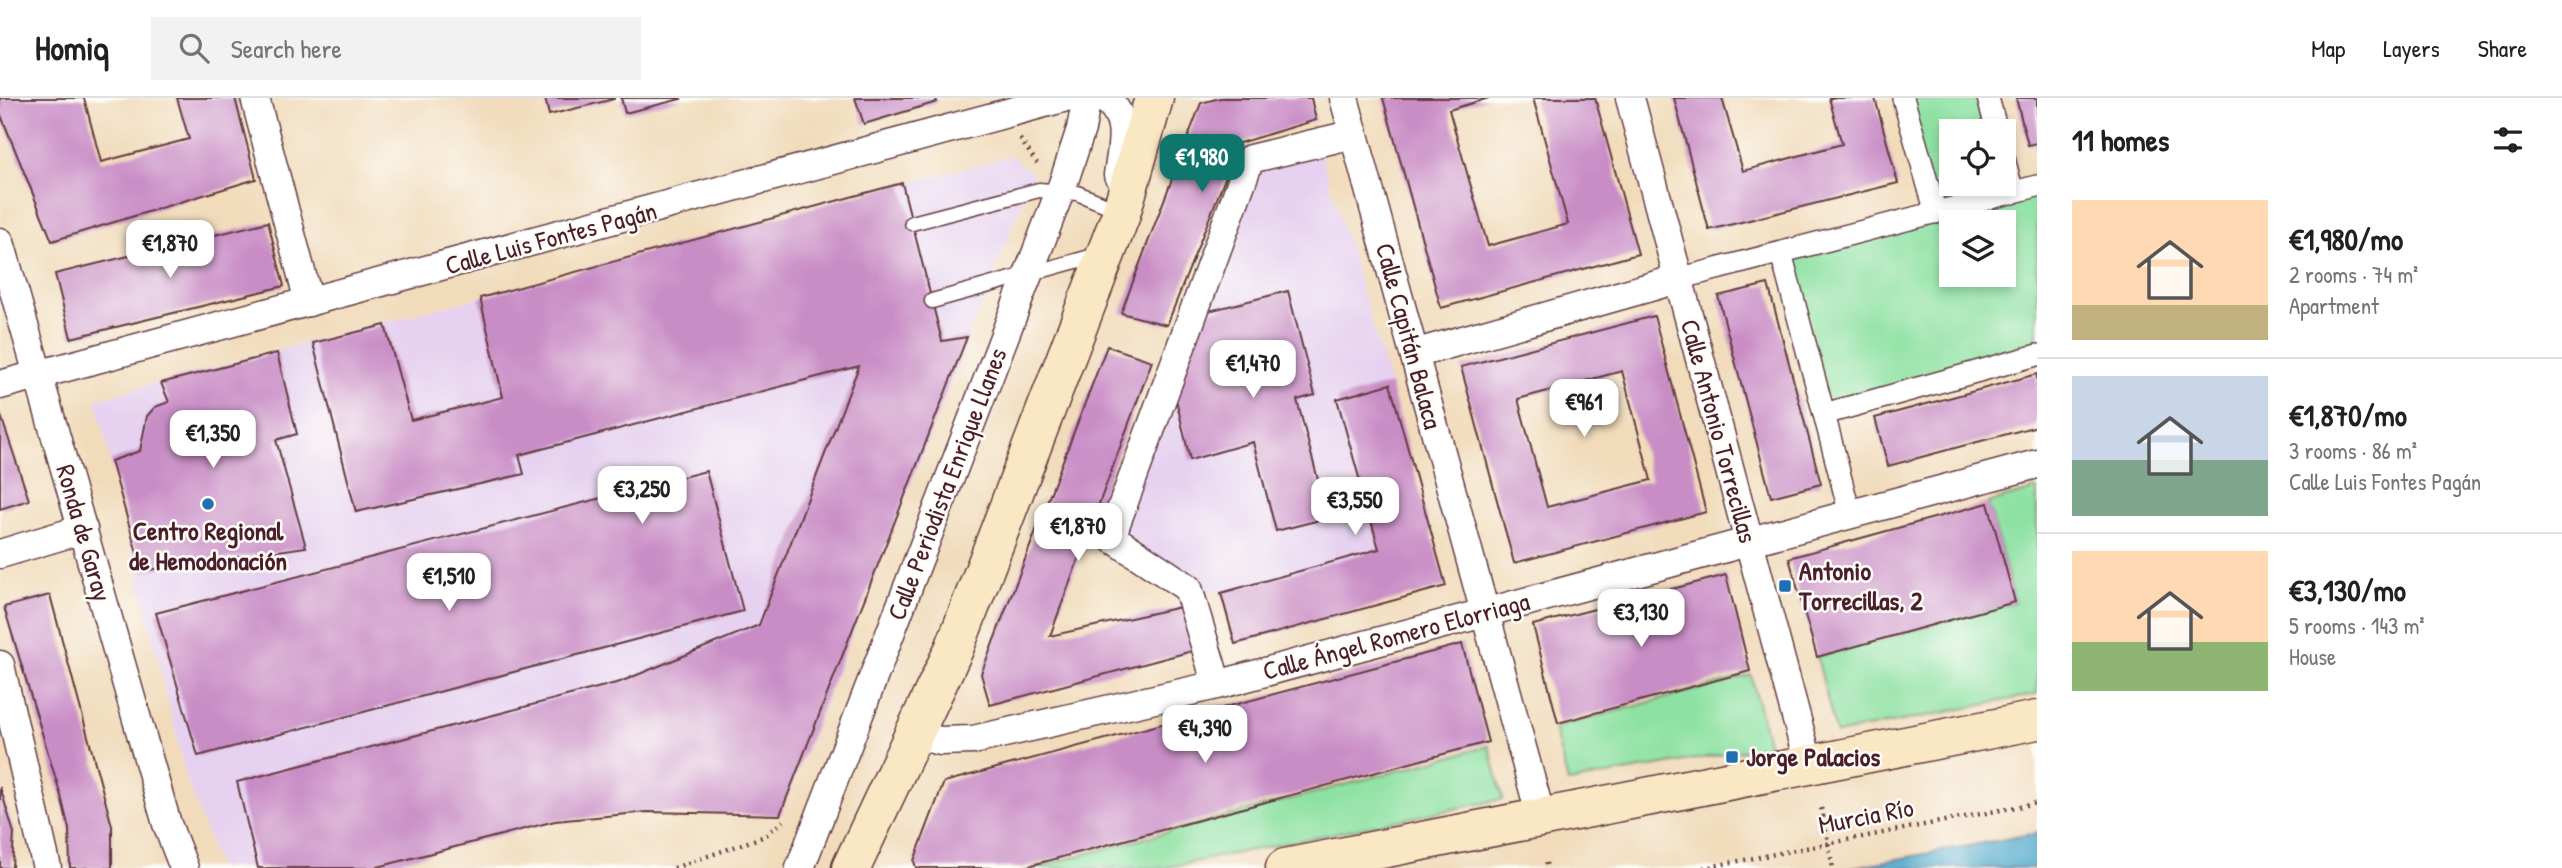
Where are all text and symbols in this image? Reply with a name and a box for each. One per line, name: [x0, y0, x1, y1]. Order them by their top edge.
search box: [151, 17, 641, 80]
text: Homiq: [35, 26, 109, 70]
icon: search: [175, 29, 213, 67]
text: Search here: [231, 31, 342, 66]
text: Map: [2311, 32, 2345, 64]
text: Layers: [2383, 32, 2440, 64]
text: Share: [2478, 32, 2527, 64]
map controls: [1939, 119, 2016, 287]
button: locate: [1939, 119, 2016, 196]
text: 11 homes: [2072, 120, 2169, 160]
icon: filters: [2489, 121, 2527, 159]
pin: €1,980: [1145, 134, 1259, 194]
text: €1,980: [1176, 141, 1228, 172]
street label: Calle Luis Fontes Pagán: [441, 192, 660, 283]
button: layers: [1939, 210, 2016, 287]
text: €1,980/mo: [2289, 219, 2403, 259]
pin: €1,870: [113, 220, 227, 280]
text: €1,870: [142, 227, 198, 258]
icon: home: [2128, 228, 2212, 312]
street label: Calle Capitán Balaca: [1368, 239, 1451, 433]
text: 2 rooms · 74 m²: [2289, 259, 2418, 290]
text: Apartment: [2289, 290, 2379, 321]
street label: Calle Antonio Torrecillas: [1673, 315, 1766, 547]
pin: €1,470: [1196, 341, 1310, 400]
street label: Calle Periodista Enrique Llanes: [878, 343, 1015, 625]
text: €1,470: [1226, 347, 1280, 378]
pin: €961: [1543, 380, 1625, 439]
text: €961: [1565, 386, 1603, 417]
text: €1,870/mo: [2289, 395, 2407, 435]
icon: home: [2128, 404, 2212, 488]
pin: €1,350: [156, 410, 270, 470]
text: €1,350: [186, 417, 240, 448]
text: 3 rooms · 86 m²: [2289, 435, 2417, 466]
street label: Ronda de Garay: [48, 460, 121, 605]
pin: €3,250: [585, 466, 699, 526]
text: Calle Luis Fontes Pagán: [2289, 466, 2481, 497]
text: €3,250: [614, 473, 670, 504]
pin: €3,550: [1298, 478, 1412, 537]
text: €3,550: [1327, 484, 1383, 515]
marker: Centro Regional de Hemodonación: [200, 496, 216, 512]
pin: €1,870: [1021, 504, 1135, 563]
text: €1,870: [1050, 510, 1106, 541]
place label: Centro Regional de Hemodonación: [129, 513, 287, 578]
place label: Antonio Torrecillas, 2: [1798, 553, 1924, 618]
pin: €1,510: [392, 554, 506, 613]
text: €1,510: [423, 560, 475, 591]
text: €3,130/mo: [2289, 570, 2406, 610]
marker: Antonio Torrecillas, 2: [1777, 578, 1793, 594]
icon: home: [2128, 579, 2212, 663]
street label: Calle Ángel Romero Elorriaga: [1259, 583, 1533, 688]
pin: €3,130: [1584, 589, 1698, 649]
text: €3,130: [1614, 596, 1668, 627]
text: 5 rooms · 143 m²: [2289, 610, 2425, 641]
text: House: [2289, 641, 2336, 672]
pin: €4,390: [1148, 706, 1262, 765]
text: €4,390: [1178, 712, 1232, 743]
place label: Jorge Palacios: [1746, 739, 1880, 775]
marker: Jorge Palacios: [1724, 749, 1740, 765]
street label: Murcia Río: [1815, 789, 1916, 842]

